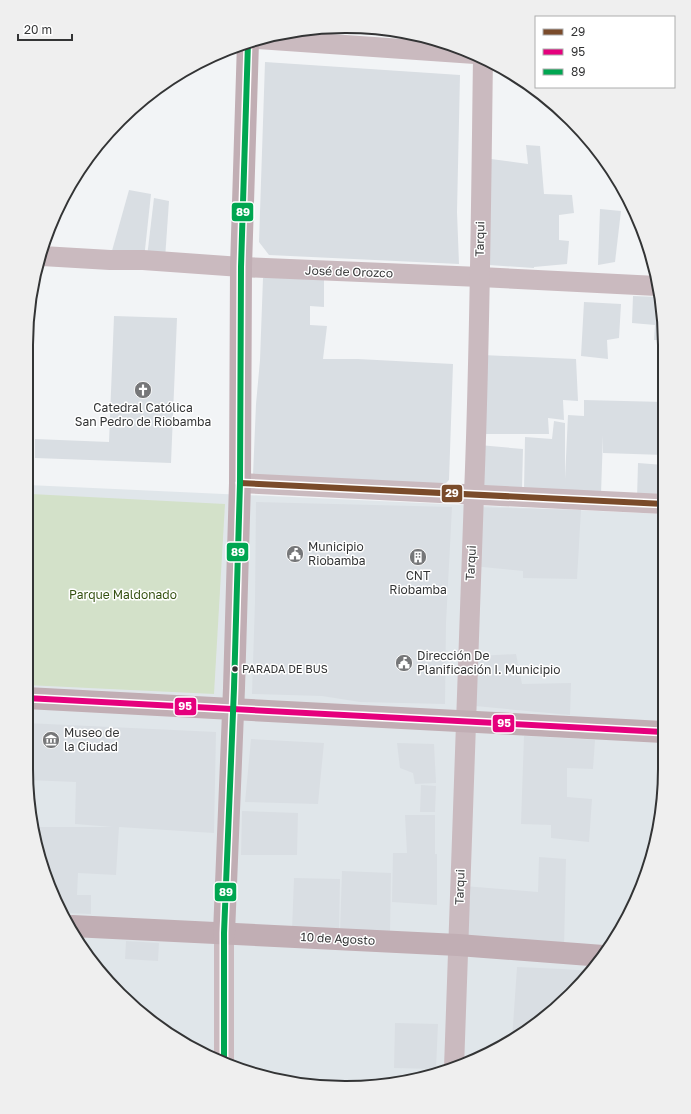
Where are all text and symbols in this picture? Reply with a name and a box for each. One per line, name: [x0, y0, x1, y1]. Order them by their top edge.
scale bar: [18, 16, 72, 42]
legend: [535, 16, 675, 88]
text: 20 m: [24, 22, 52, 37]
text: 29: [571, 24, 585, 39]
text: 95: [571, 44, 585, 59]
text: 89: [571, 64, 586, 79]
line badge: 89: [231, 202, 254, 222]
text: 89: [236, 205, 250, 218]
street label: Tarqui: [472, 221, 487, 257]
street label: José de Orozco: [305, 262, 393, 281]
church icon: Catedral Católica San Pedro de Riobamba: [133, 380, 153, 400]
place label: Catedral Católica San Pedro de Riobamba: [75, 400, 211, 429]
line badge: 29: [441, 484, 463, 503]
text: 29: [445, 486, 459, 499]
place label: Municipio Riobamba: [308, 539, 366, 568]
line badge: 89: [226, 542, 249, 562]
public building icon: Municipio Riobamba: [285, 544, 305, 564]
text: 89: [231, 545, 245, 558]
street label: Tarqui: [462, 545, 479, 581]
building icon: CNT Riobamba: [408, 547, 428, 567]
place label: CNT Riobamba: [389, 568, 447, 597]
park label: Parque Maldonado: [69, 587, 177, 602]
place label: Dirección De Planificación I. Municipio: [417, 648, 560, 677]
public building icon: Dirección De Planificación I. Municipio: [394, 653, 414, 673]
place label: PARADA DE BUS: [242, 662, 328, 675]
marker: PARADA DE BUS: [230, 664, 240, 674]
line badge: 95: [174, 697, 197, 716]
text: 95: [178, 699, 192, 712]
line badge: 95: [492, 714, 515, 733]
text: 95: [497, 716, 511, 729]
place label: Museo de la Ciudad: [64, 725, 119, 754]
museum icon: Museo de la Ciudad: [41, 730, 61, 750]
street label: Tarqui: [451, 869, 468, 905]
line badge: 89: [214, 882, 237, 902]
text: 89: [219, 885, 233, 898]
street label: 10 de Agosto: [300, 929, 376, 948]

